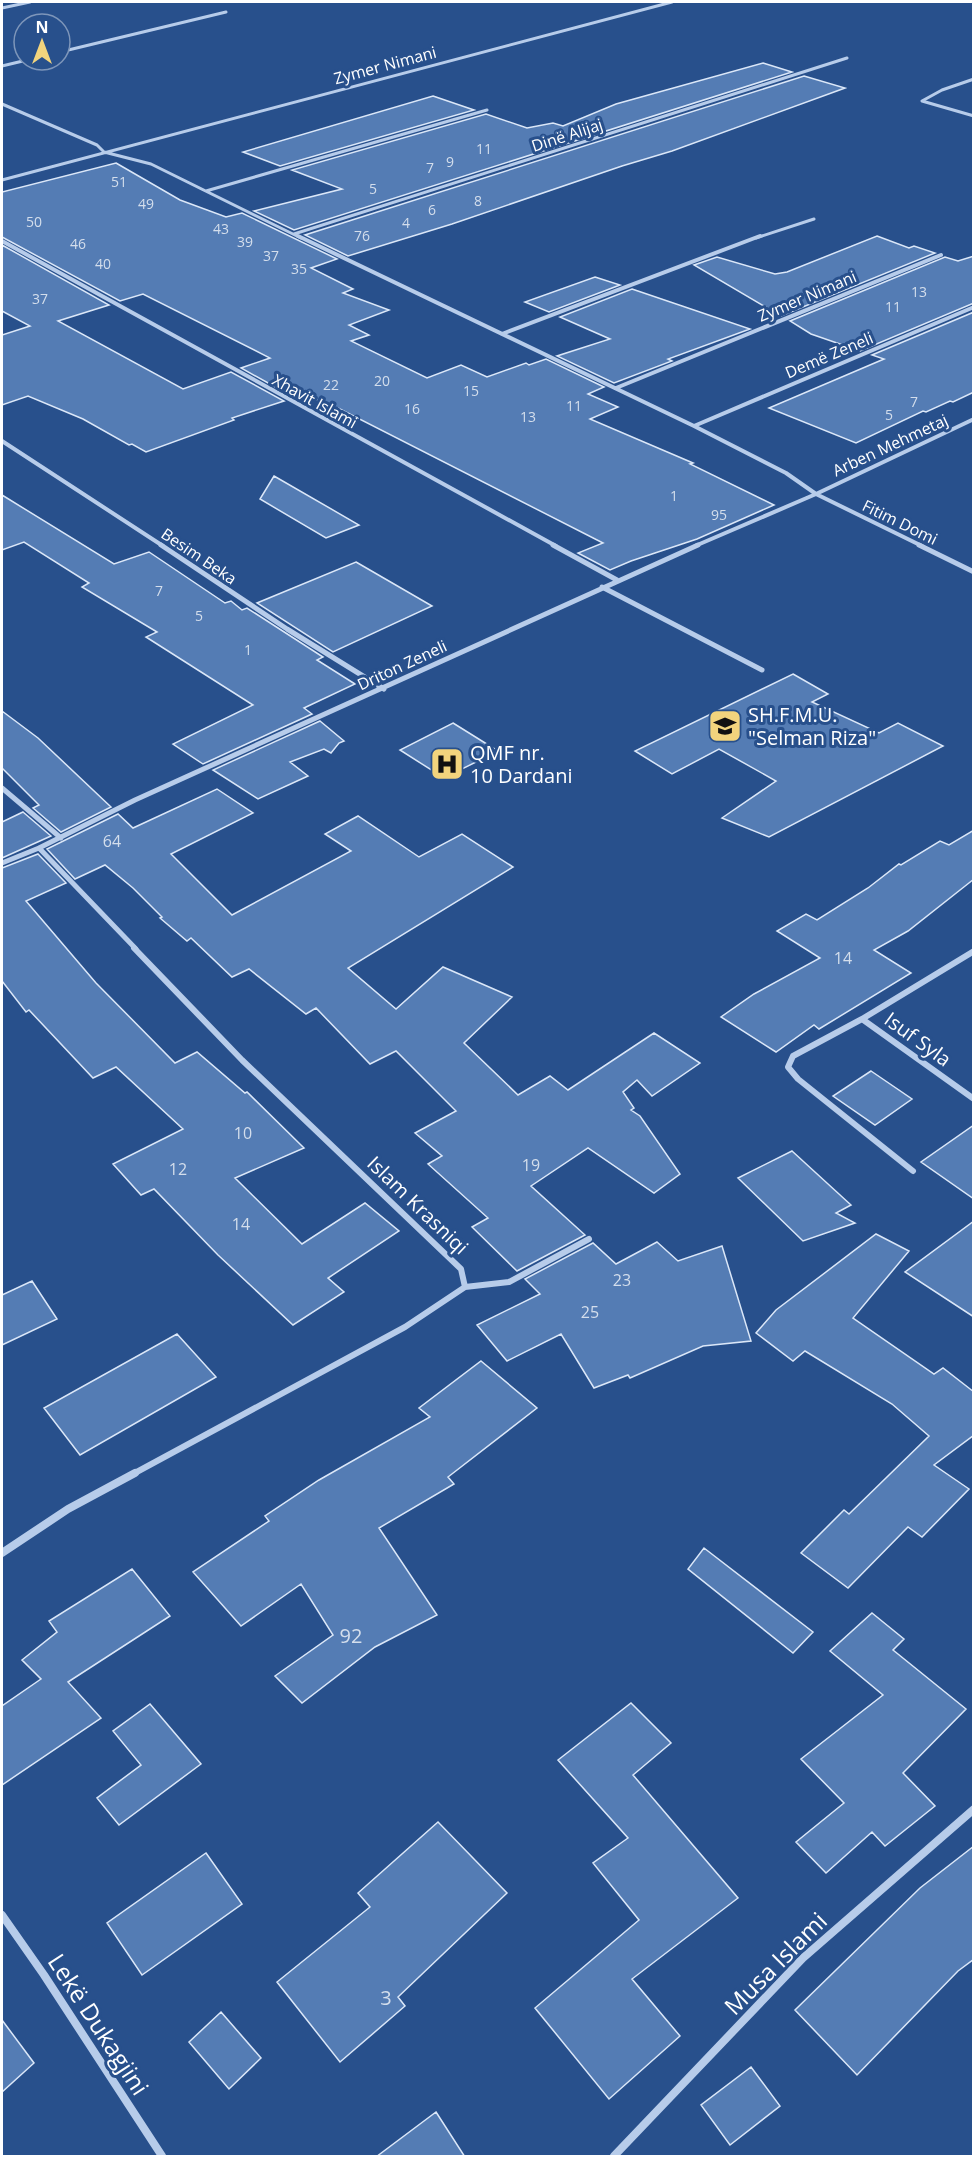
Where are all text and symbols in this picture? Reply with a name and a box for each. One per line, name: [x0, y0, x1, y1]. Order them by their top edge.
north arrow: [12, 12, 72, 72]
text: N: [35, 16, 49, 38]
street label: Zymer Nimani: [331, 41, 439, 89]
street label: Dinë Alijaj: [529, 113, 605, 157]
house number: 11: [476, 139, 492, 158]
house number: 9: [446, 152, 454, 171]
house number: 7: [426, 158, 434, 177]
house number: 51: [111, 172, 127, 191]
house number: 5: [369, 179, 377, 198]
house number: 8: [474, 191, 482, 210]
house number: 49: [138, 194, 154, 213]
house number: 6: [428, 200, 436, 219]
house number: 50: [26, 212, 42, 231]
house number: 4: [402, 213, 410, 232]
house number: 43: [213, 219, 229, 238]
house number: 76: [354, 226, 370, 245]
house number: 39: [237, 232, 253, 251]
house number: 46: [70, 234, 86, 253]
house number: 37: [263, 246, 279, 265]
house number: 40: [95, 254, 111, 273]
house number: 35: [291, 259, 307, 278]
street label: Zymer Nimani: [754, 265, 860, 327]
house number: 13: [911, 282, 927, 301]
house number: 37: [32, 289, 48, 308]
house number: 11: [885, 297, 901, 316]
street label: Demë Zeneli: [782, 327, 876, 383]
street label: Xhavit Islami: [269, 369, 361, 433]
house number: 20: [374, 371, 390, 390]
house number: 22: [323, 375, 339, 394]
house number: 15: [463, 381, 479, 400]
house number: 7: [910, 392, 918, 411]
house number: 11: [566, 396, 582, 415]
house number: 16: [404, 399, 420, 418]
house number: 5: [885, 405, 893, 424]
house number: 13: [520, 407, 536, 426]
street label: Arben Mehmetaj: [829, 409, 951, 481]
house number: 1: [670, 486, 678, 505]
street label: Fitim Domi: [859, 494, 941, 550]
house number: 95: [711, 505, 727, 524]
street label: Besim Beka: [157, 523, 241, 589]
house number: 7: [155, 581, 163, 600]
house number: 5: [195, 606, 203, 625]
street label: Driton Zeneli: [354, 635, 450, 695]
house number: 1: [244, 640, 252, 659]
place label: SH.F.M.U. "Selman Riza": [748, 701, 876, 751]
school or university icon: SH.F.M.U. "Selman Riza": [707, 708, 743, 744]
place label: QMF nr. 10 Dardani: [470, 739, 573, 789]
hospital icon: QMF nr. 10 Dardani: [429, 746, 465, 782]
house number: 64: [103, 830, 121, 852]
house number: 14: [834, 947, 852, 969]
street label: Isuf Syla: [879, 1006, 957, 1072]
house number: 10: [234, 1122, 252, 1144]
street label: Islam Krasniqi: [362, 1150, 474, 1260]
house number: 19: [522, 1154, 540, 1176]
house number: 12: [169, 1158, 187, 1180]
house number: 14: [232, 1213, 250, 1235]
house number: 23: [613, 1269, 631, 1291]
house number: 25: [581, 1301, 599, 1323]
house number: 92: [340, 1622, 362, 1649]
street label: Musa Islami: [716, 1904, 834, 2022]
street label: Lekë Dukagjini: [41, 1947, 157, 2101]
house number: 3: [380, 1984, 392, 2011]

